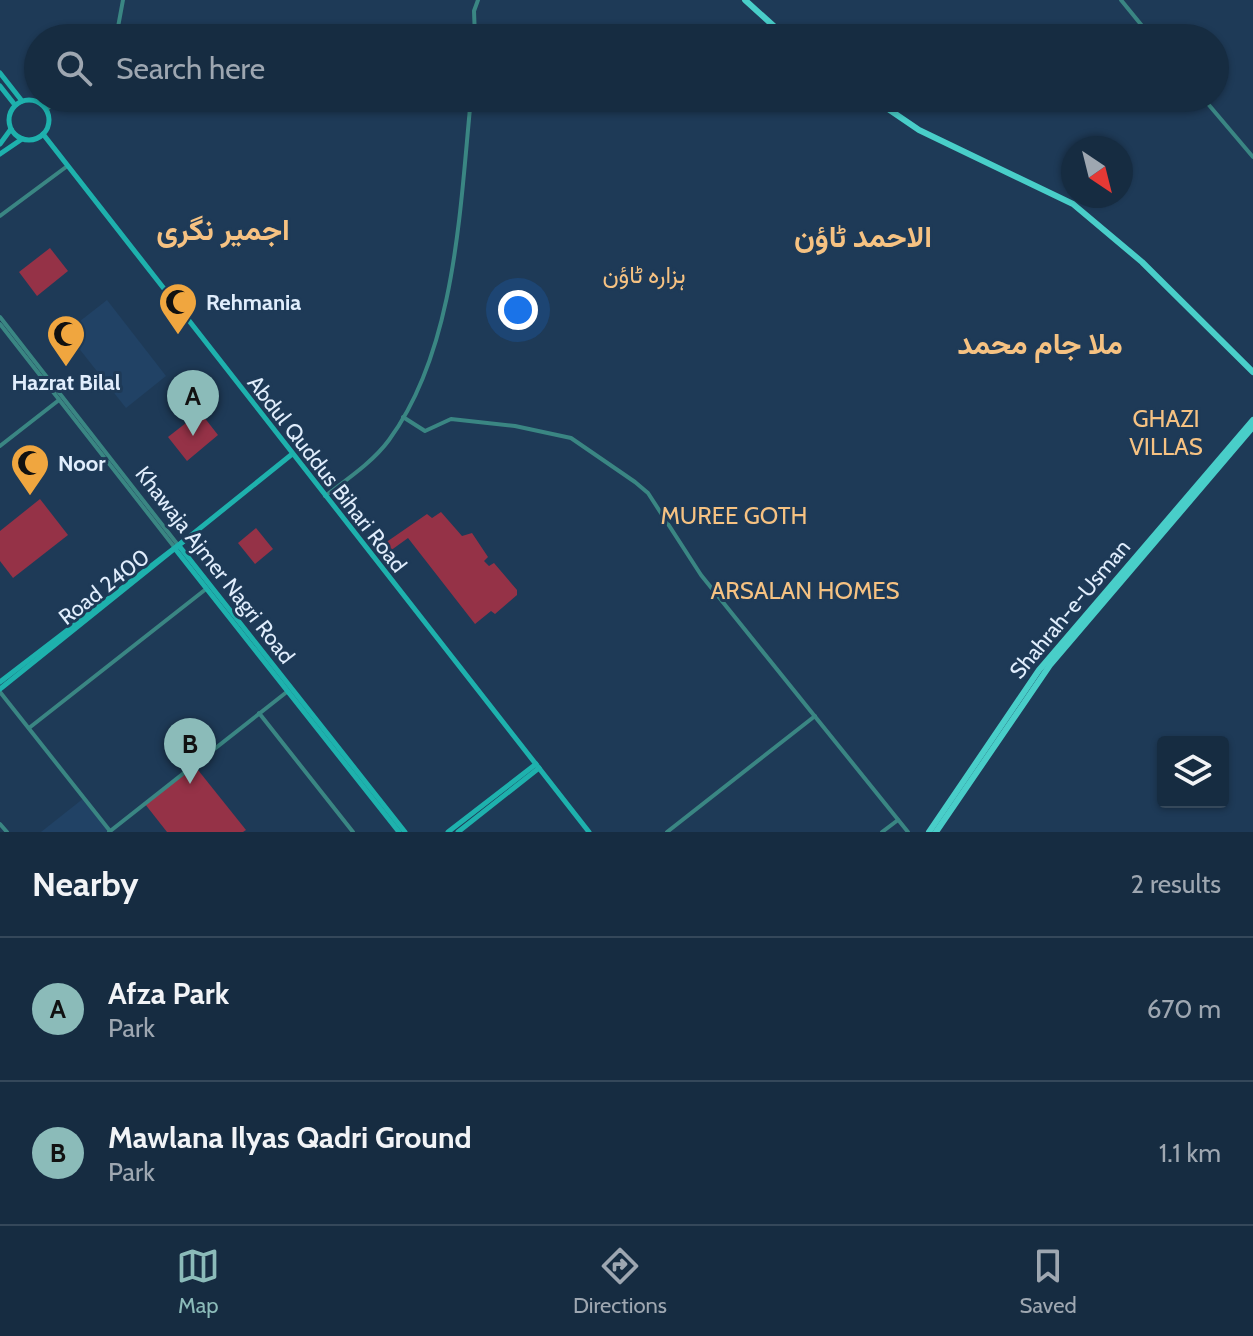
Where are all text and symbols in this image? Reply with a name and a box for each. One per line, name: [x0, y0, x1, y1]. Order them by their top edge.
search box: [24, 24, 1229, 112]
icon: search: [52, 46, 96, 90]
text: Search here: [116, 50, 265, 87]
north arrow: [1061, 136, 1133, 208]
district label: اجمیر نگری: [156, 211, 290, 248]
district label: الاحمد ٹاؤن: [794, 218, 932, 255]
district label: ہزارہ ٹاؤن: [602, 260, 686, 291]
mosque icon: Rehmania: [157, 281, 199, 336]
place label: Rehmania: [206, 289, 301, 316]
your location: [498, 290, 538, 330]
mosque icon: Hazrat Bilal: [45, 313, 87, 368]
district label: ملا جام محمد: [957, 325, 1123, 363]
place label: Hazrat Bilal: [11, 369, 121, 396]
pin: A: [167, 370, 219, 436]
street label: Abdul Quddus Bihari Road: [242, 370, 412, 578]
district label: GHAZI VILLAS: [1129, 404, 1203, 461]
mosque icon: Noor: [9, 442, 51, 497]
place label: Noor: [58, 450, 106, 477]
street label: Khawaja Ajmer Nagri Road: [130, 461, 300, 669]
district label: MUREE GOTH: [661, 501, 807, 530]
street label: Shahrah-e-Usman: [1004, 534, 1136, 684]
street label: Road 2400: [53, 543, 155, 631]
district label: ARSALAN HOMES: [710, 576, 900, 605]
pin: B: [164, 718, 216, 784]
map controls: [1157, 736, 1229, 808]
button: layers: [1157, 736, 1229, 808]
text: Nearby: [32, 863, 139, 905]
text: 2 results: [1130, 868, 1221, 900]
text: Afza Park: [108, 975, 229, 1012]
text: A: [50, 993, 66, 1025]
text: 670 m: [1147, 993, 1221, 1025]
text: Park: [108, 1012, 155, 1044]
text: Mawlana Ilyas Qadri Ground: [108, 1119, 472, 1156]
text: B: [50, 1137, 66, 1169]
text: 1.1 km: [1159, 1137, 1221, 1169]
text: Park: [108, 1156, 155, 1188]
tab: Map: [176, 1244, 220, 1319]
tab: Directions: [573, 1244, 667, 1319]
tab: Saved: [1020, 1244, 1077, 1319]

